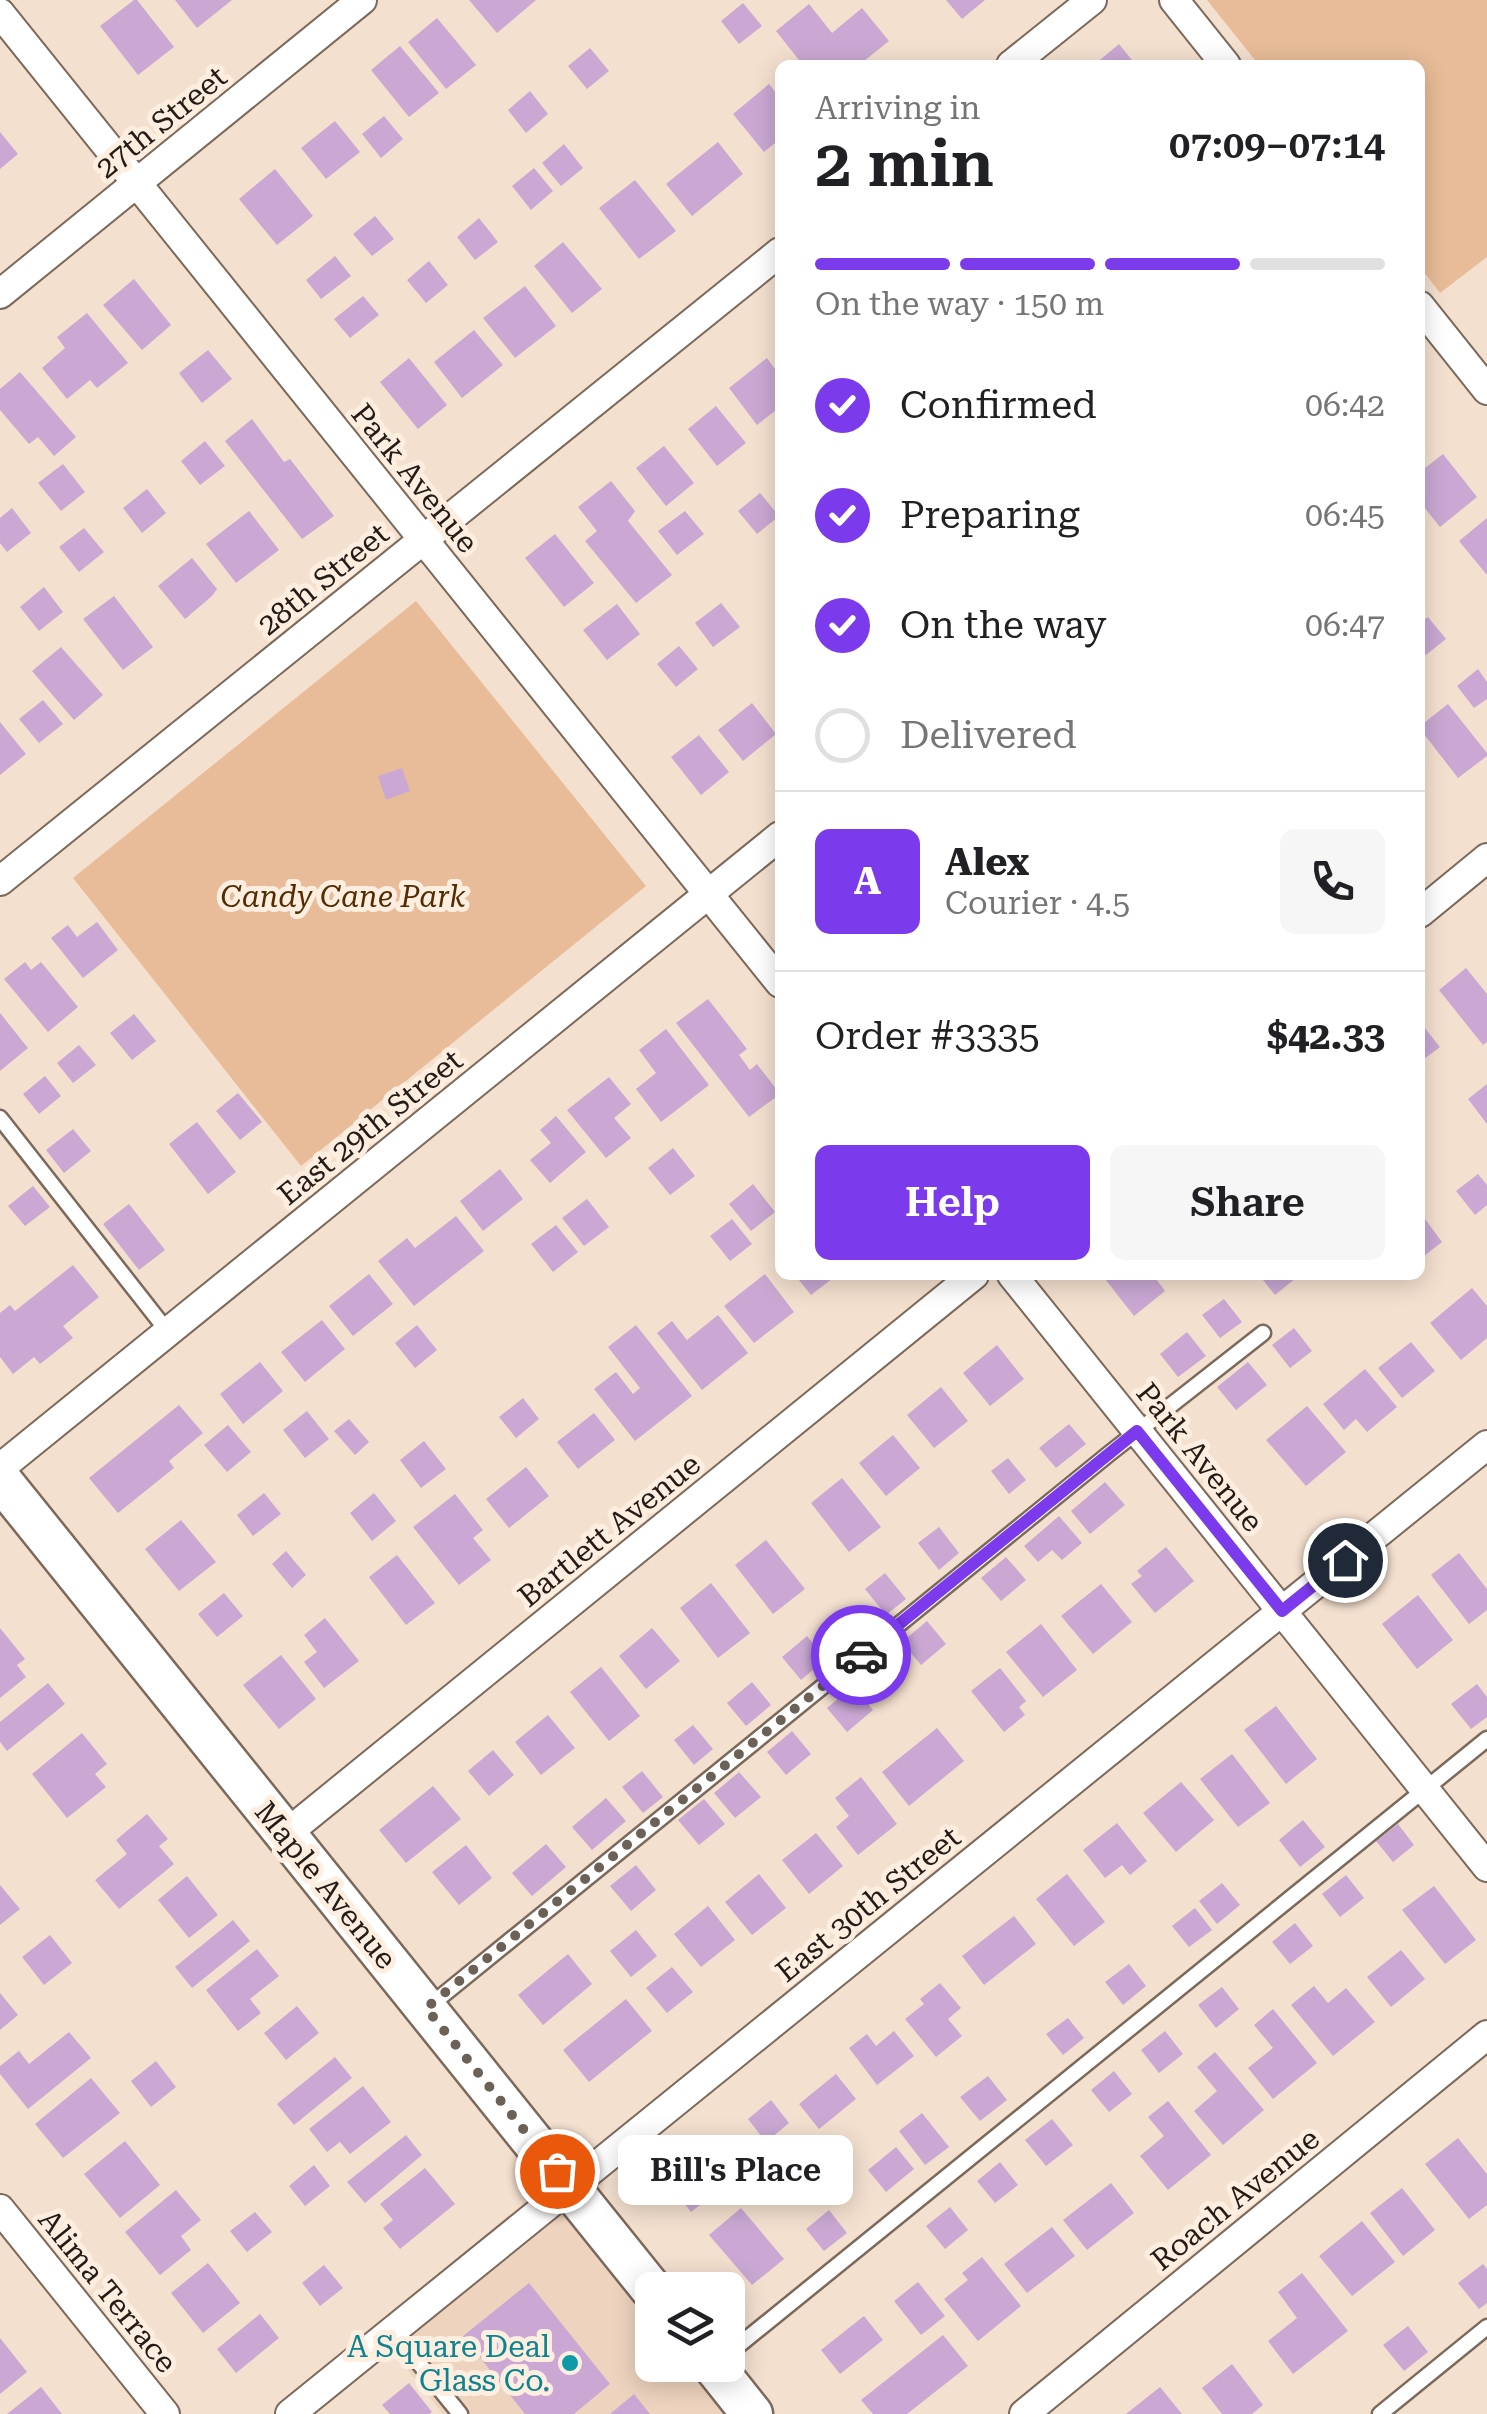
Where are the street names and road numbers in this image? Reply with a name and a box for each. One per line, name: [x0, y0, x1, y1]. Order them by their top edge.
street label: 27th Street: [89, 59, 233, 185]
street label: Park Avenue: [344, 397, 486, 559]
street label: 28th Street: [251, 516, 395, 642]
street label: East 29th Street: [271, 1042, 469, 1212]
street label: Park Avenue: [1129, 1376, 1271, 1538]
street label: Bartlett Avenue: [511, 1446, 707, 1614]
street label: Maple Avenue: [248, 1794, 404, 1976]
street label: East 30th Street: [769, 1819, 967, 1989]
street label: Roach Avenue: [1144, 2121, 1326, 2277]
street label: Alima Terrace: [32, 2202, 184, 2380]

